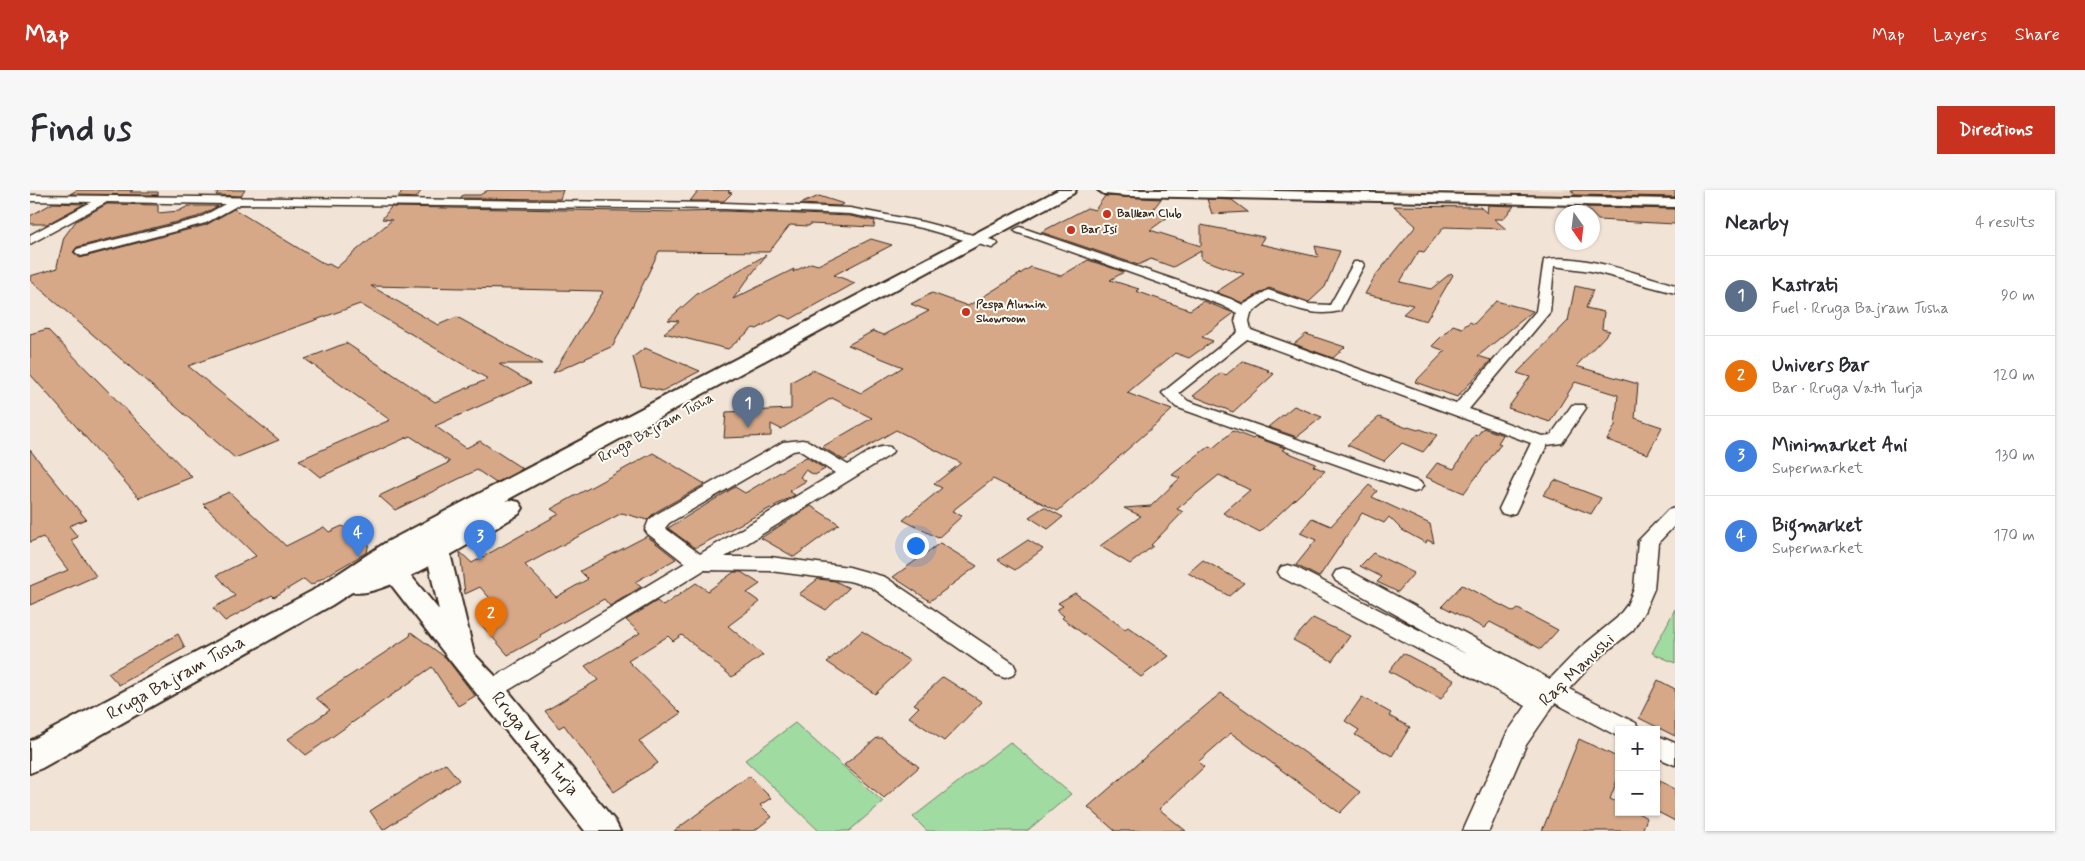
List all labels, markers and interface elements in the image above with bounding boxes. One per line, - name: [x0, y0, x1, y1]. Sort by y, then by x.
- text: Map: [25, 20, 69, 51]
- text: Map: [1872, 23, 1905, 47]
- text: Layers: [1933, 23, 1987, 47]
- text: Share: [2015, 23, 2060, 47]
- button: Directions: [1937, 106, 2055, 154]
- text: Find us: [30, 107, 132, 153]
- north arrow: [1555, 205, 1600, 250]
- place label: Ballkan Club: [1117, 206, 1182, 222]
- marker: Ballkan Club: [1101, 208, 1113, 220]
- text: Nearby: [1725, 209, 1789, 237]
- text: 4 results: [1975, 212, 2035, 233]
- place label: Bar Isi: [1081, 222, 1117, 238]
- marker: Bar Isi: [1065, 224, 1077, 236]
- text: Kastrati: [1772, 273, 1838, 298]
- text: 1: [1737, 285, 1745, 306]
- text: 90 m: [2001, 285, 2035, 306]
- place label: Pespa Alumin Showroom: [976, 297, 1047, 327]
- text: Fuel · Rruga Bajram Tusha: [1772, 298, 1949, 319]
- marker: Pespa Alumin Showroom: [960, 306, 972, 318]
- text: Univers Bar: [1772, 353, 1869, 378]
- text: 2: [1737, 365, 1745, 386]
- text: 120 m: [1993, 365, 2035, 386]
- text: Bar · Rruga Vath Turja: [1772, 378, 1923, 399]
- pin: 1: [732, 387, 764, 428]
- street label: Rruga Bajram Tusha: [595, 388, 718, 469]
- text: Minimarket Ani: [1772, 433, 1907, 458]
- text: 3: [1737, 445, 1745, 466]
- text: 130 m: [1994, 445, 2035, 466]
- text: Supermarket: [1772, 458, 1863, 479]
- text: Bigmarket: [1772, 513, 1863, 538]
- pin: 4: [342, 516, 374, 557]
- pin: 3: [464, 520, 496, 561]
- text: 4: [1736, 525, 1746, 546]
- text: 170 m: [1993, 525, 2035, 546]
- your location: [903, 533, 929, 559]
- text: Supermarket: [1772, 538, 1863, 559]
- pin: 2: [475, 597, 507, 638]
- street label: Raq Manushi: [1534, 628, 1620, 712]
- street label: Rruga Bajram Tusha: [102, 630, 250, 727]
- street label: Rruga Vath Turja: [485, 687, 585, 802]
- map controls: [1615, 726, 1660, 816]
- button: +: [1615, 726, 1660, 771]
- button: −: [1615, 771, 1660, 816]

